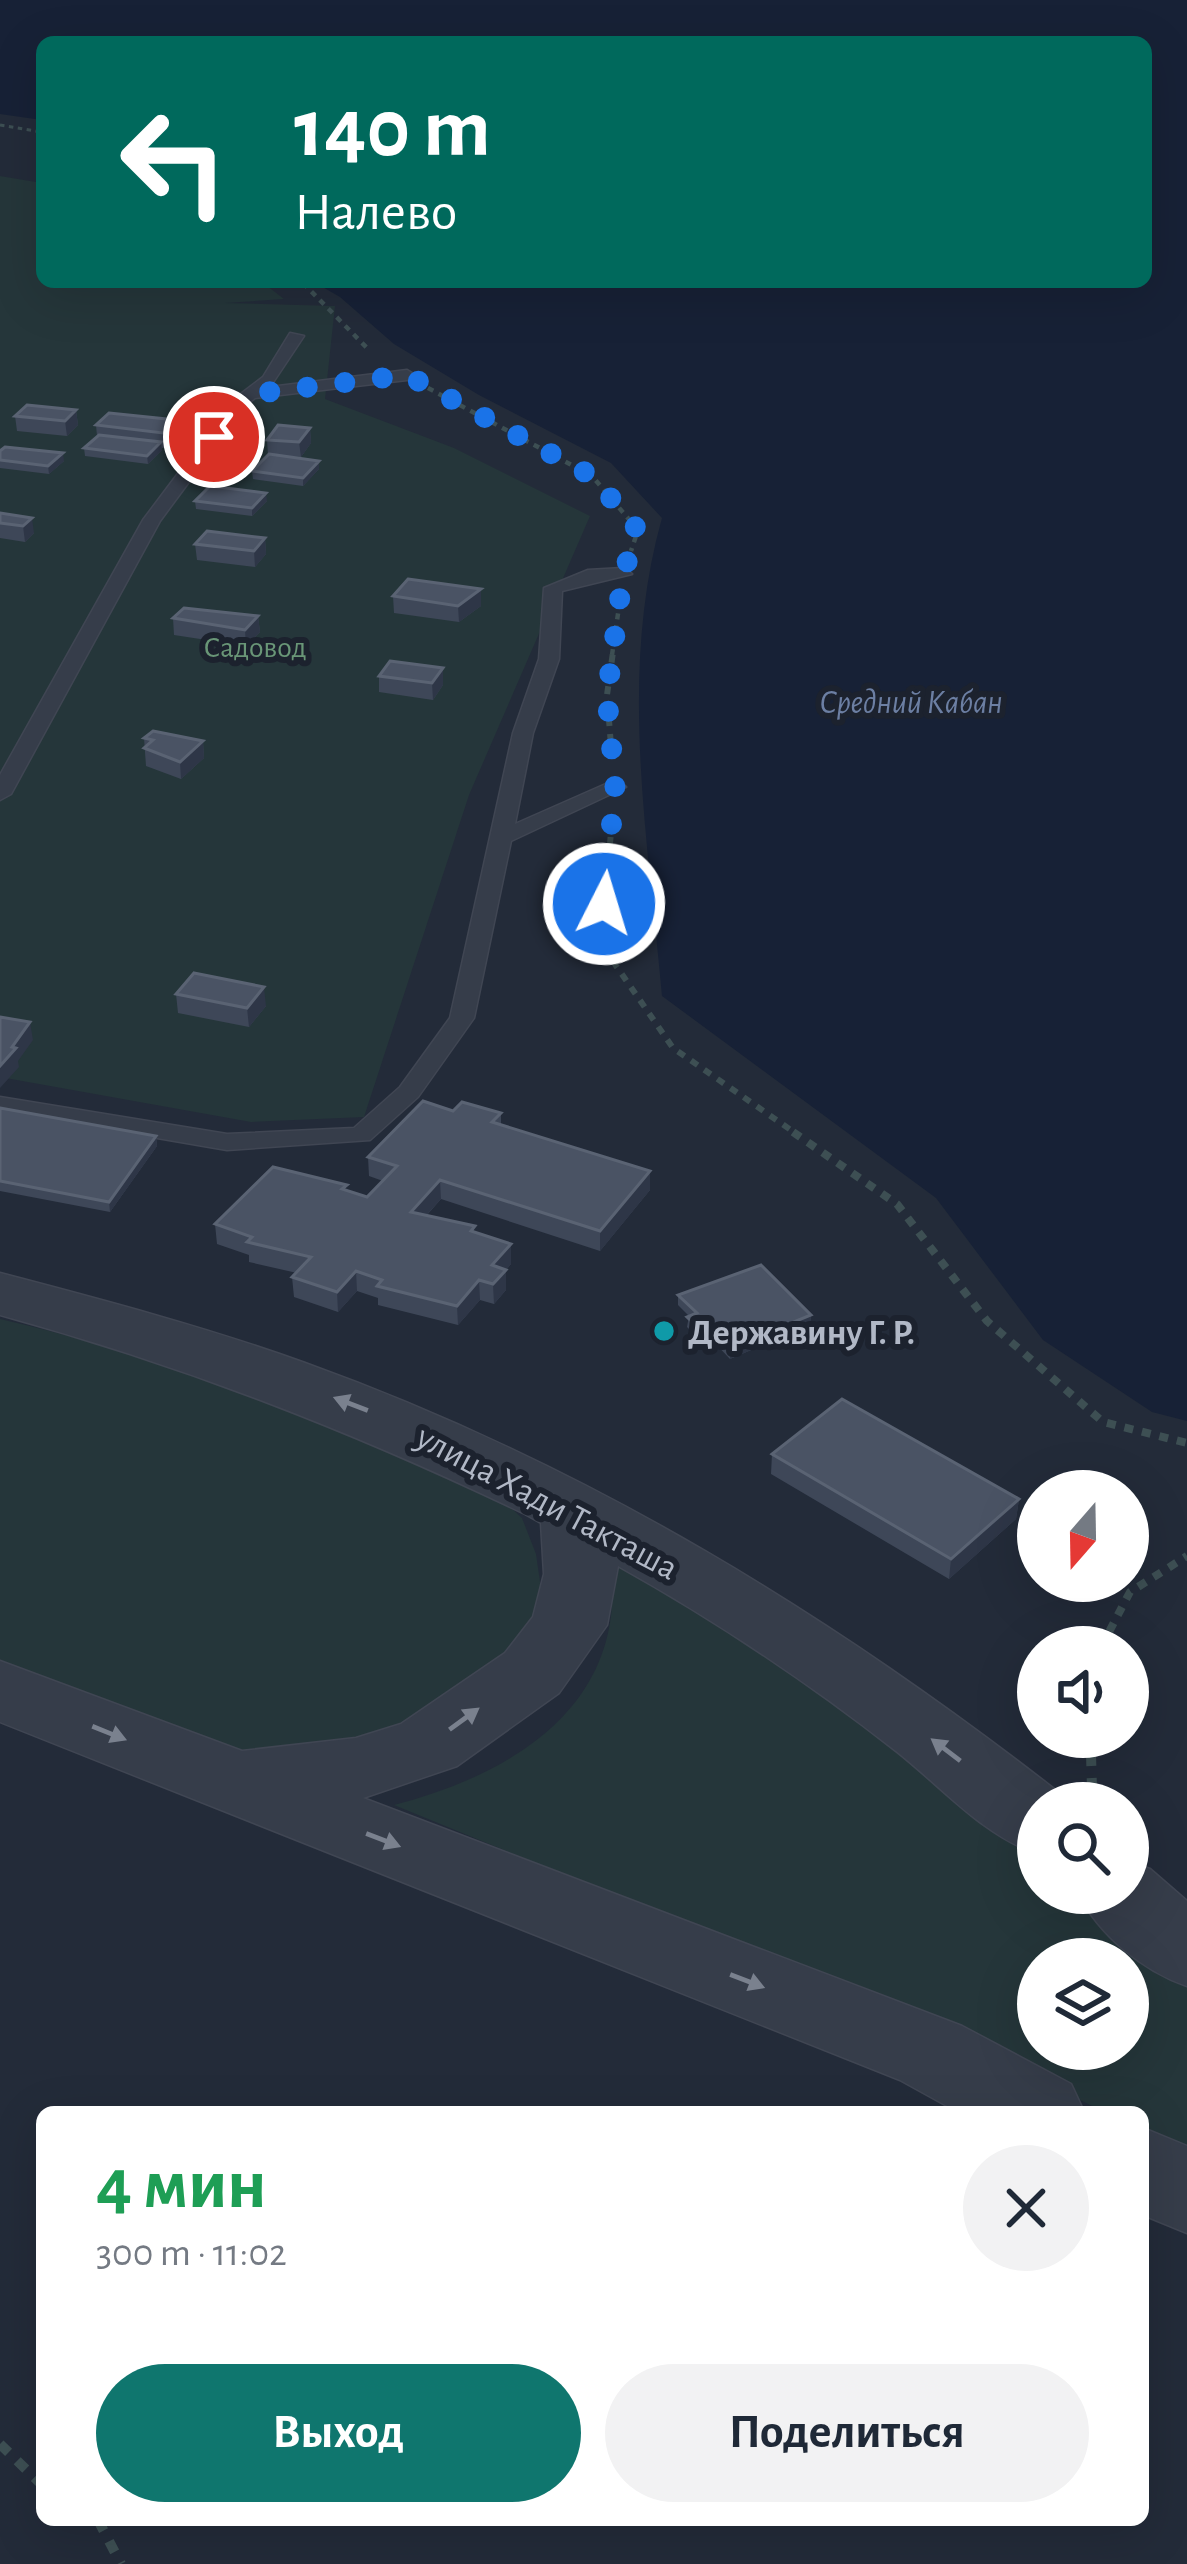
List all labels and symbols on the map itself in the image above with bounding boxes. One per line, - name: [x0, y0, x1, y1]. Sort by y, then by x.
- pin: [163, 386, 265, 488]
- park label: Садовод: [203, 633, 307, 663]
- water label: Средний Кабан: [819, 687, 1003, 720]
- position arrow: [541, 841, 667, 967]
- place label: Державину Г. Р.: [688, 1315, 915, 1351]
- marker: Державину Г. Р.: [651, 1318, 677, 1344]
- one-way arrow: [332, 1394, 368, 1413]
- street label: улица Хади Такташа: [410, 1418, 684, 1587]
- north arrow: [1017, 1470, 1149, 1602]
- one-way arrow: [448, 1708, 480, 1731]
- one-way arrow: [91, 1724, 127, 1743]
- one-way arrow: [930, 1738, 962, 1762]
- one-way arrow: [365, 1832, 401, 1851]
- one-way arrow: [729, 1973, 765, 1992]

